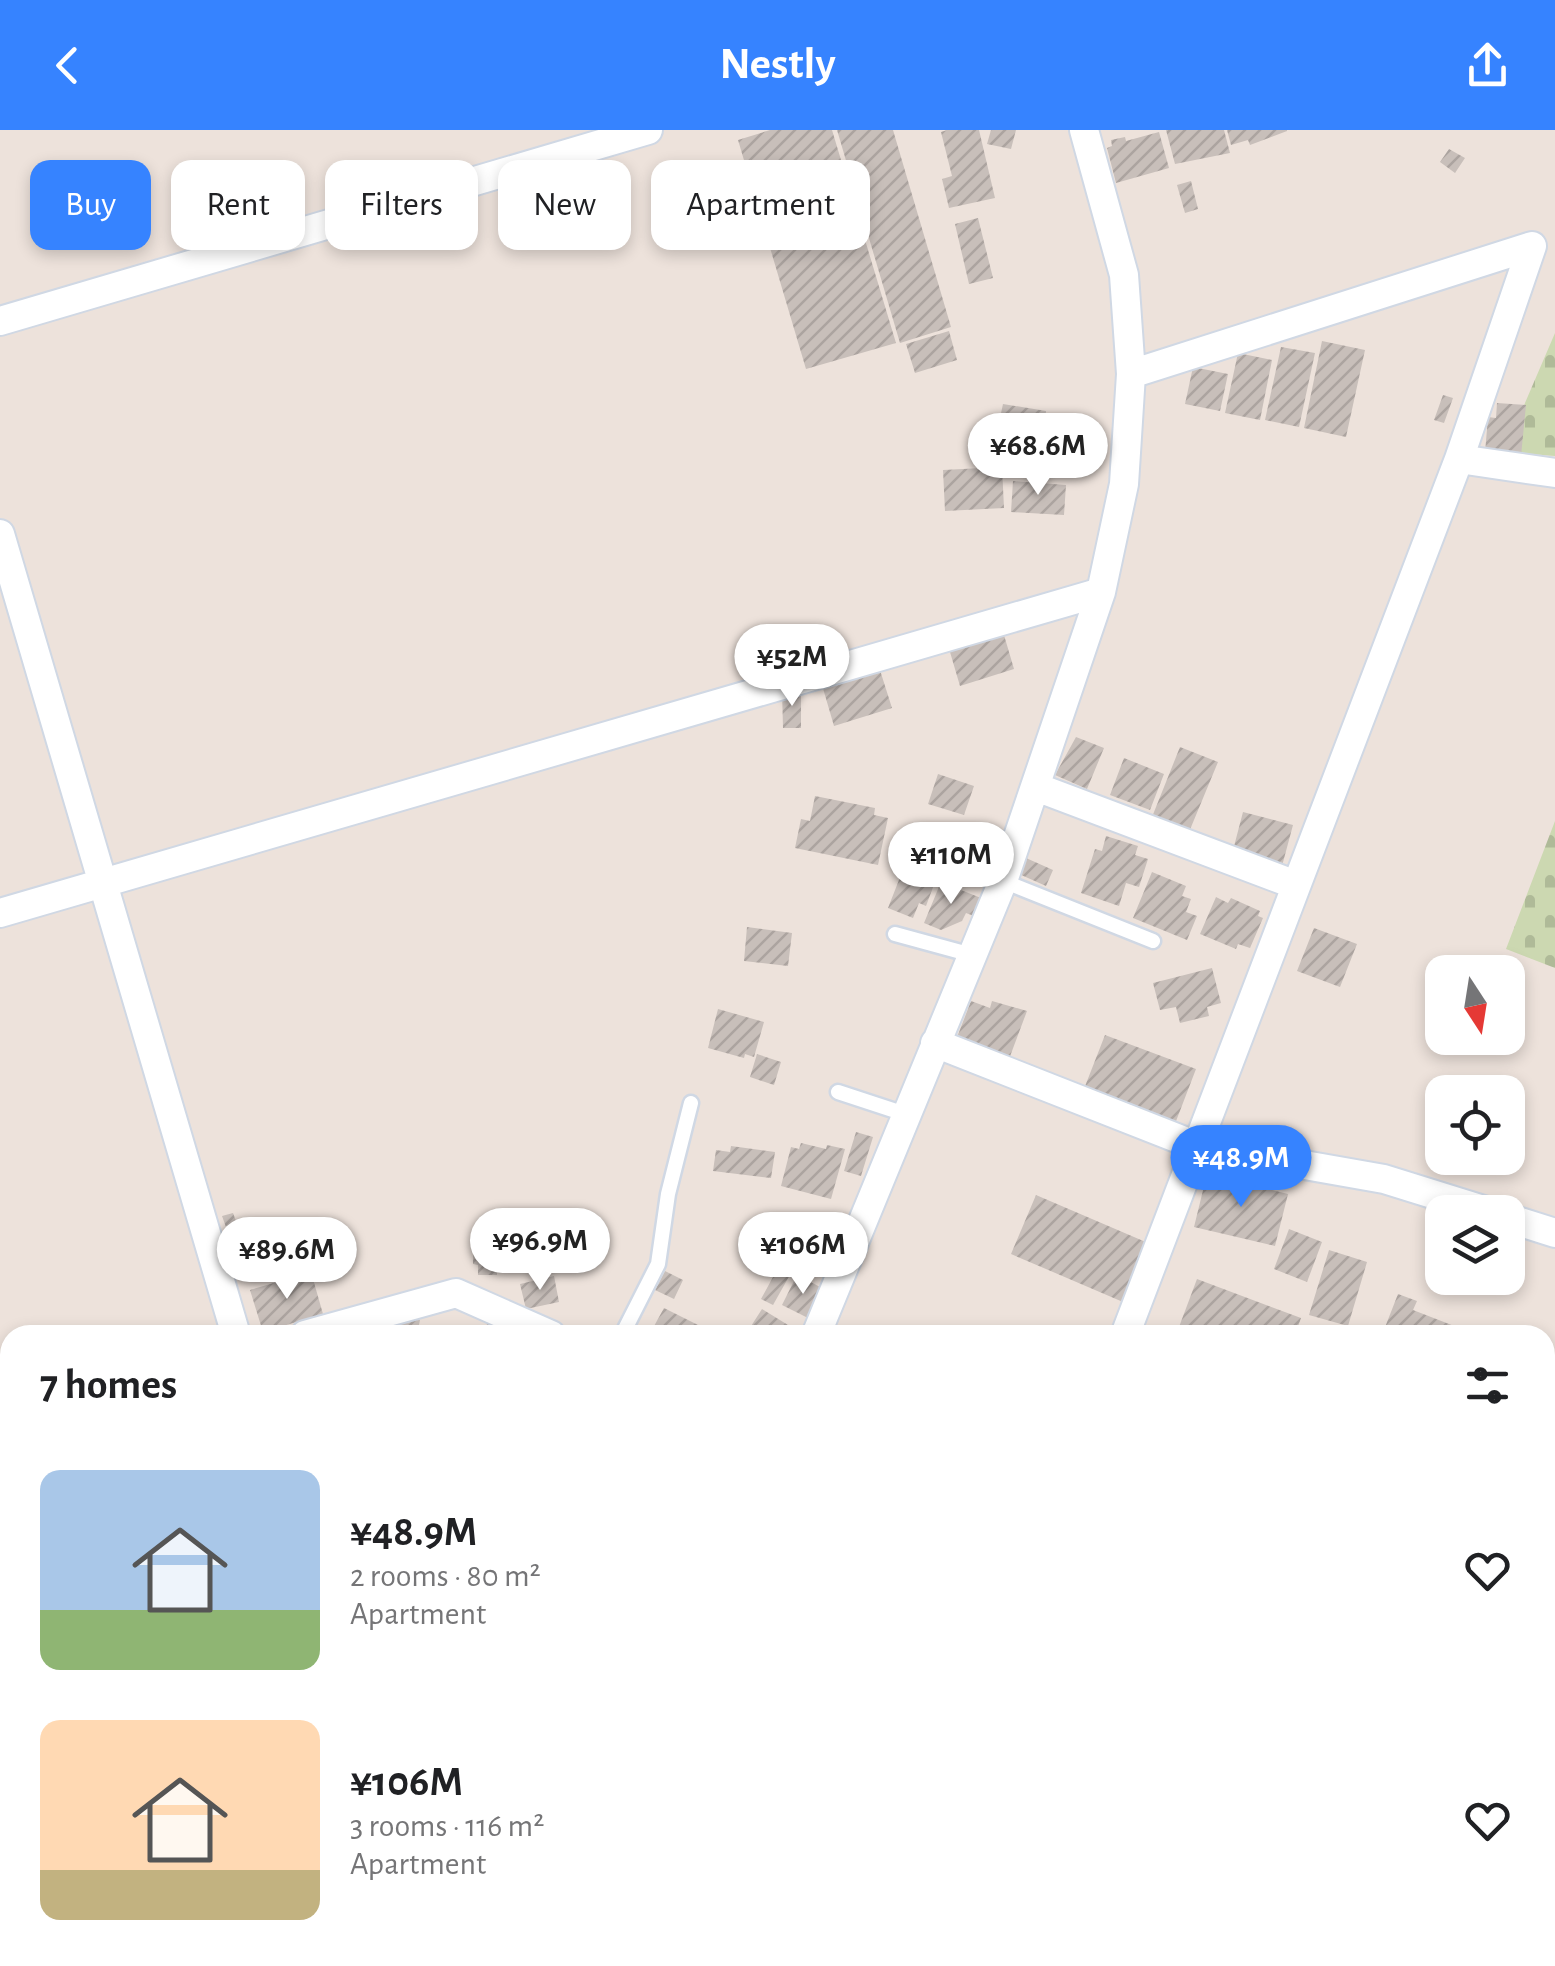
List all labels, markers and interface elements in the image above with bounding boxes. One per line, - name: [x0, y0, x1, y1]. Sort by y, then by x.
- icon: back: [40, 38, 95, 93]
- icon: share: [1460, 38, 1515, 93]
- text: Nestly: [719, 42, 836, 87]
- chip: Buy: [30, 160, 151, 250]
- chip: Rent: [171, 160, 305, 250]
- chip: Filters: [325, 160, 478, 250]
- chip: New: [498, 160, 631, 250]
- chip: Apartment: [651, 160, 870, 250]
- pin: ¥68.6M: [957, 413, 1119, 498]
- text: ¥68.6M: [990, 429, 1086, 461]
- pin: ¥52M: [733, 624, 851, 709]
- text: ¥52M: [756, 640, 828, 672]
- pin: ¥110M: [881, 822, 1021, 907]
- text: ¥110M: [910, 838, 992, 870]
- north arrow: [1425, 955, 1525, 1055]
- map controls: [1425, 955, 1525, 1295]
- button: locate: [1425, 1075, 1525, 1175]
- pin: ¥48.9M: [1160, 1125, 1322, 1210]
- text: ¥48.9M: [1193, 1141, 1290, 1173]
- button: layers: [1425, 1195, 1525, 1295]
- pin: ¥96.9M: [459, 1208, 621, 1293]
- pin: ¥106M: [733, 1212, 873, 1297]
- pin: ¥89.6M: [206, 1217, 368, 1302]
- text: ¥96.9M: [492, 1224, 588, 1256]
- text: ¥106M: [760, 1228, 846, 1260]
- text: ¥89.6M: [239, 1233, 335, 1265]
- icon: filters: [1460, 1358, 1515, 1413]
- text: 7 homes: [40, 1364, 177, 1406]
- icon: home: [120, 1510, 240, 1630]
- text: ¥48.9M: [350, 1511, 477, 1553]
- icon: heart: [1460, 1543, 1515, 1598]
- text: 2 rooms · 80 m²: [350, 1560, 541, 1592]
- text: Apartment: [350, 1598, 486, 1630]
- icon: home: [120, 1760, 240, 1880]
- text: ¥106M: [350, 1761, 463, 1803]
- icon: heart: [1460, 1793, 1515, 1848]
- text: 3 rooms · 116 m²: [350, 1810, 544, 1842]
- text: Apartment: [350, 1848, 486, 1880]

